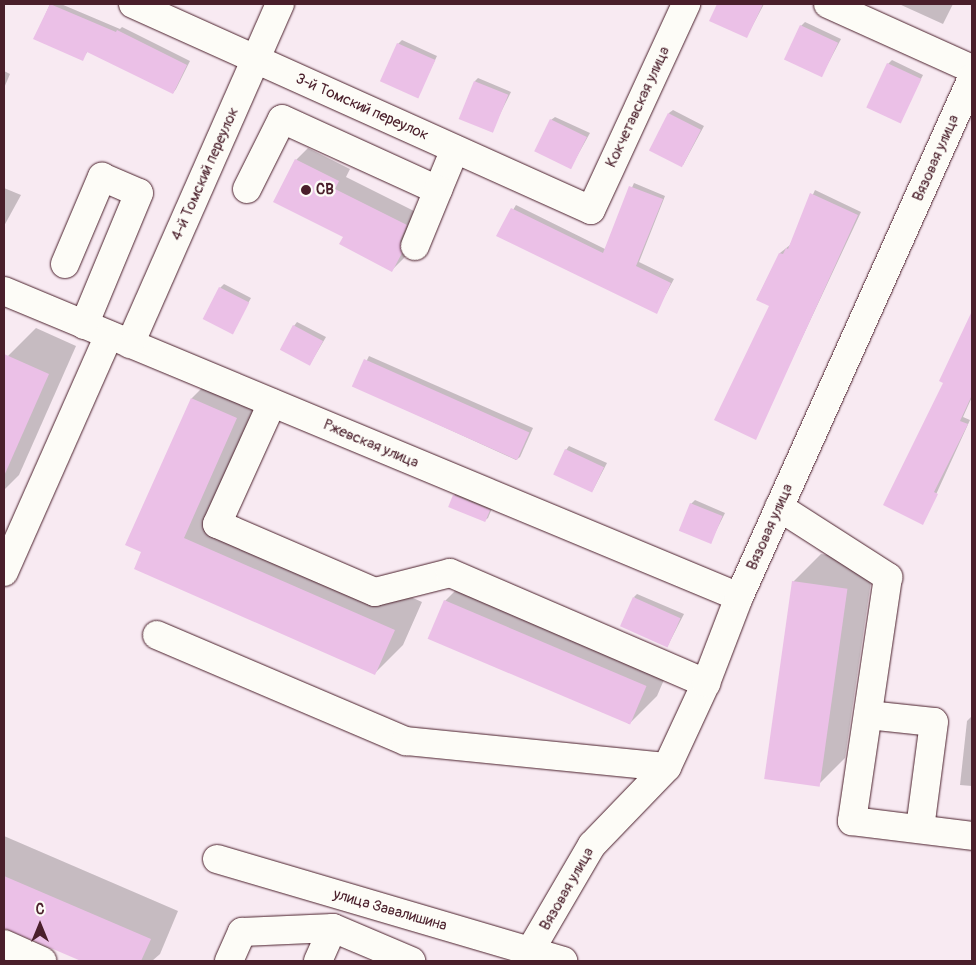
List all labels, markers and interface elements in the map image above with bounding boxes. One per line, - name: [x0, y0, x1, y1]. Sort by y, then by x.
- street label: Кокчетавская улица: [602, 44, 674, 170]
- street label: 3-й Томский переулок: [293, 70, 431, 144]
- street label: 4-й Томский переулок: [168, 105, 242, 243]
- street label: Вязовая улица: [909, 112, 963, 204]
- place label: СВ: [316, 181, 334, 199]
- marker: СВ: [300, 184, 312, 196]
- street label: Ржевская улица: [321, 416, 421, 472]
- street label: Вязовая улица: [743, 481, 797, 573]
- street label: Вязовая улица: [536, 844, 598, 934]
- street label: улица Завалишина: [331, 885, 449, 935]
- north arrow: [15, 900, 65, 950]
- text: С: [36, 901, 44, 918]

